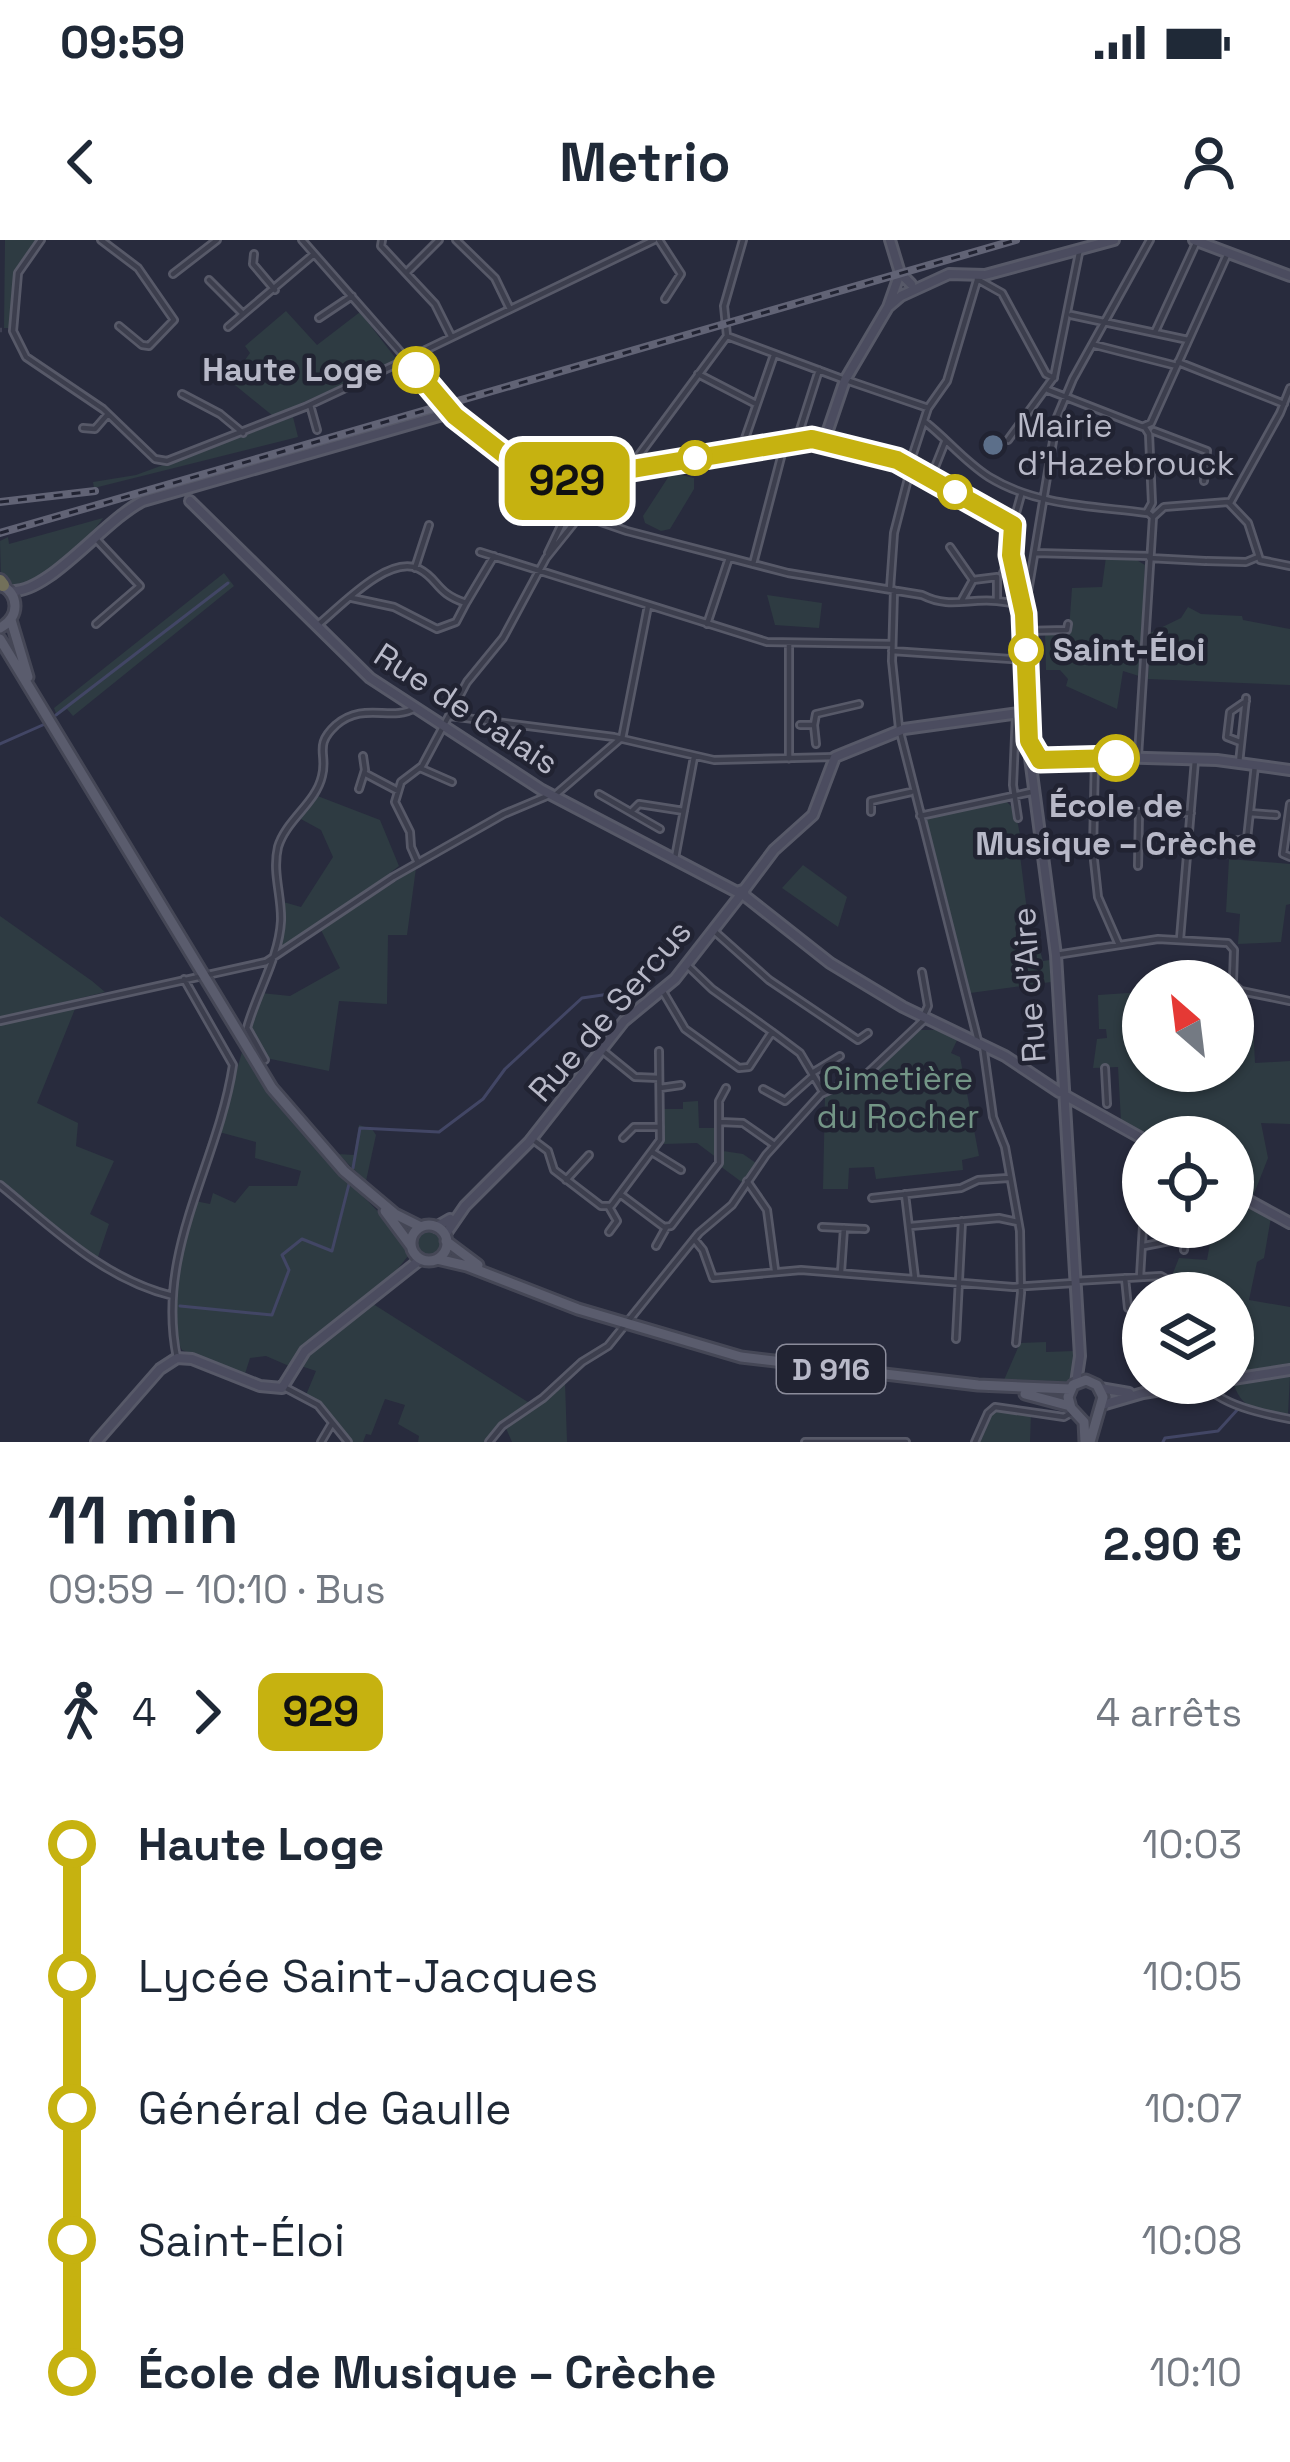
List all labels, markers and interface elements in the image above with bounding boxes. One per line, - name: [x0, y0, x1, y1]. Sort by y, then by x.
- text: 09:59: [60, 14, 185, 71]
- text: Metrio: [559, 128, 731, 197]
- icon: back: [48, 129, 114, 195]
- icon: person: [1176, 129, 1242, 195]
- marker: Haute Loge: [394, 348, 438, 392]
- place label: Haute Loge: [202, 349, 383, 391]
- place label: Mairie d'Hazebrouck: [1017, 405, 1235, 485]
- marker: Mairie d'Hazebrouck: [980, 432, 1006, 458]
- line badge: 929: [498, 442, 636, 520]
- unlabelled marker: [679, 442, 711, 474]
- text: 929: [529, 454, 605, 507]
- unlabelled marker: [939, 476, 971, 508]
- place label: Saint-Éloi: [1053, 629, 1205, 671]
- street label: Rue de Calais: [366, 634, 566, 784]
- marker: Saint-Éloi: [1010, 634, 1042, 666]
- marker: École de Musique – Crèche: [1094, 736, 1138, 780]
- place label: École de Musique – Crèche: [975, 785, 1257, 865]
- street label: Rue d'Aire: [1003, 906, 1055, 1064]
- street label: Rue de Sercus: [520, 911, 700, 1111]
- north arrow: [1122, 960, 1254, 1092]
- map controls: [1122, 960, 1254, 1404]
- park label: Cimetière du Rocher: [816, 1058, 980, 1138]
- button: locate: [1122, 1116, 1254, 1248]
- button: layers: [1122, 1272, 1254, 1404]
- road number: D 916: [777, 1345, 885, 1393]
- text: 11 min: [48, 1478, 239, 1562]
- text: 2.90 €: [1103, 1516, 1242, 1573]
- text: 09:59 – 10:10 · Bus: [48, 1565, 385, 1614]
- icon: walk: [48, 1679, 114, 1745]
- icon: forward: [174, 1679, 240, 1745]
- text: 929: [282, 1685, 359, 1738]
- text: 4: [132, 1688, 156, 1737]
- text: 4 arrêts: [1096, 1688, 1242, 1737]
- text: Haute Loge: [138, 1816, 384, 1873]
- text: 10:03: [1142, 1820, 1242, 1869]
- text: Lycée Saint-Jacques: [138, 1948, 598, 2005]
- text: 10:05: [1142, 1952, 1242, 2001]
- text: Général de Gaulle: [138, 2080, 512, 2137]
- text: 10:07: [1145, 2084, 1242, 2133]
- text: Saint-Éloi: [138, 2212, 345, 2269]
- text: 10:08: [1142, 2216, 1242, 2265]
- text: École de Musique – Crèche: [138, 2344, 716, 2401]
- text: 10:10: [1150, 2348, 1242, 2397]

